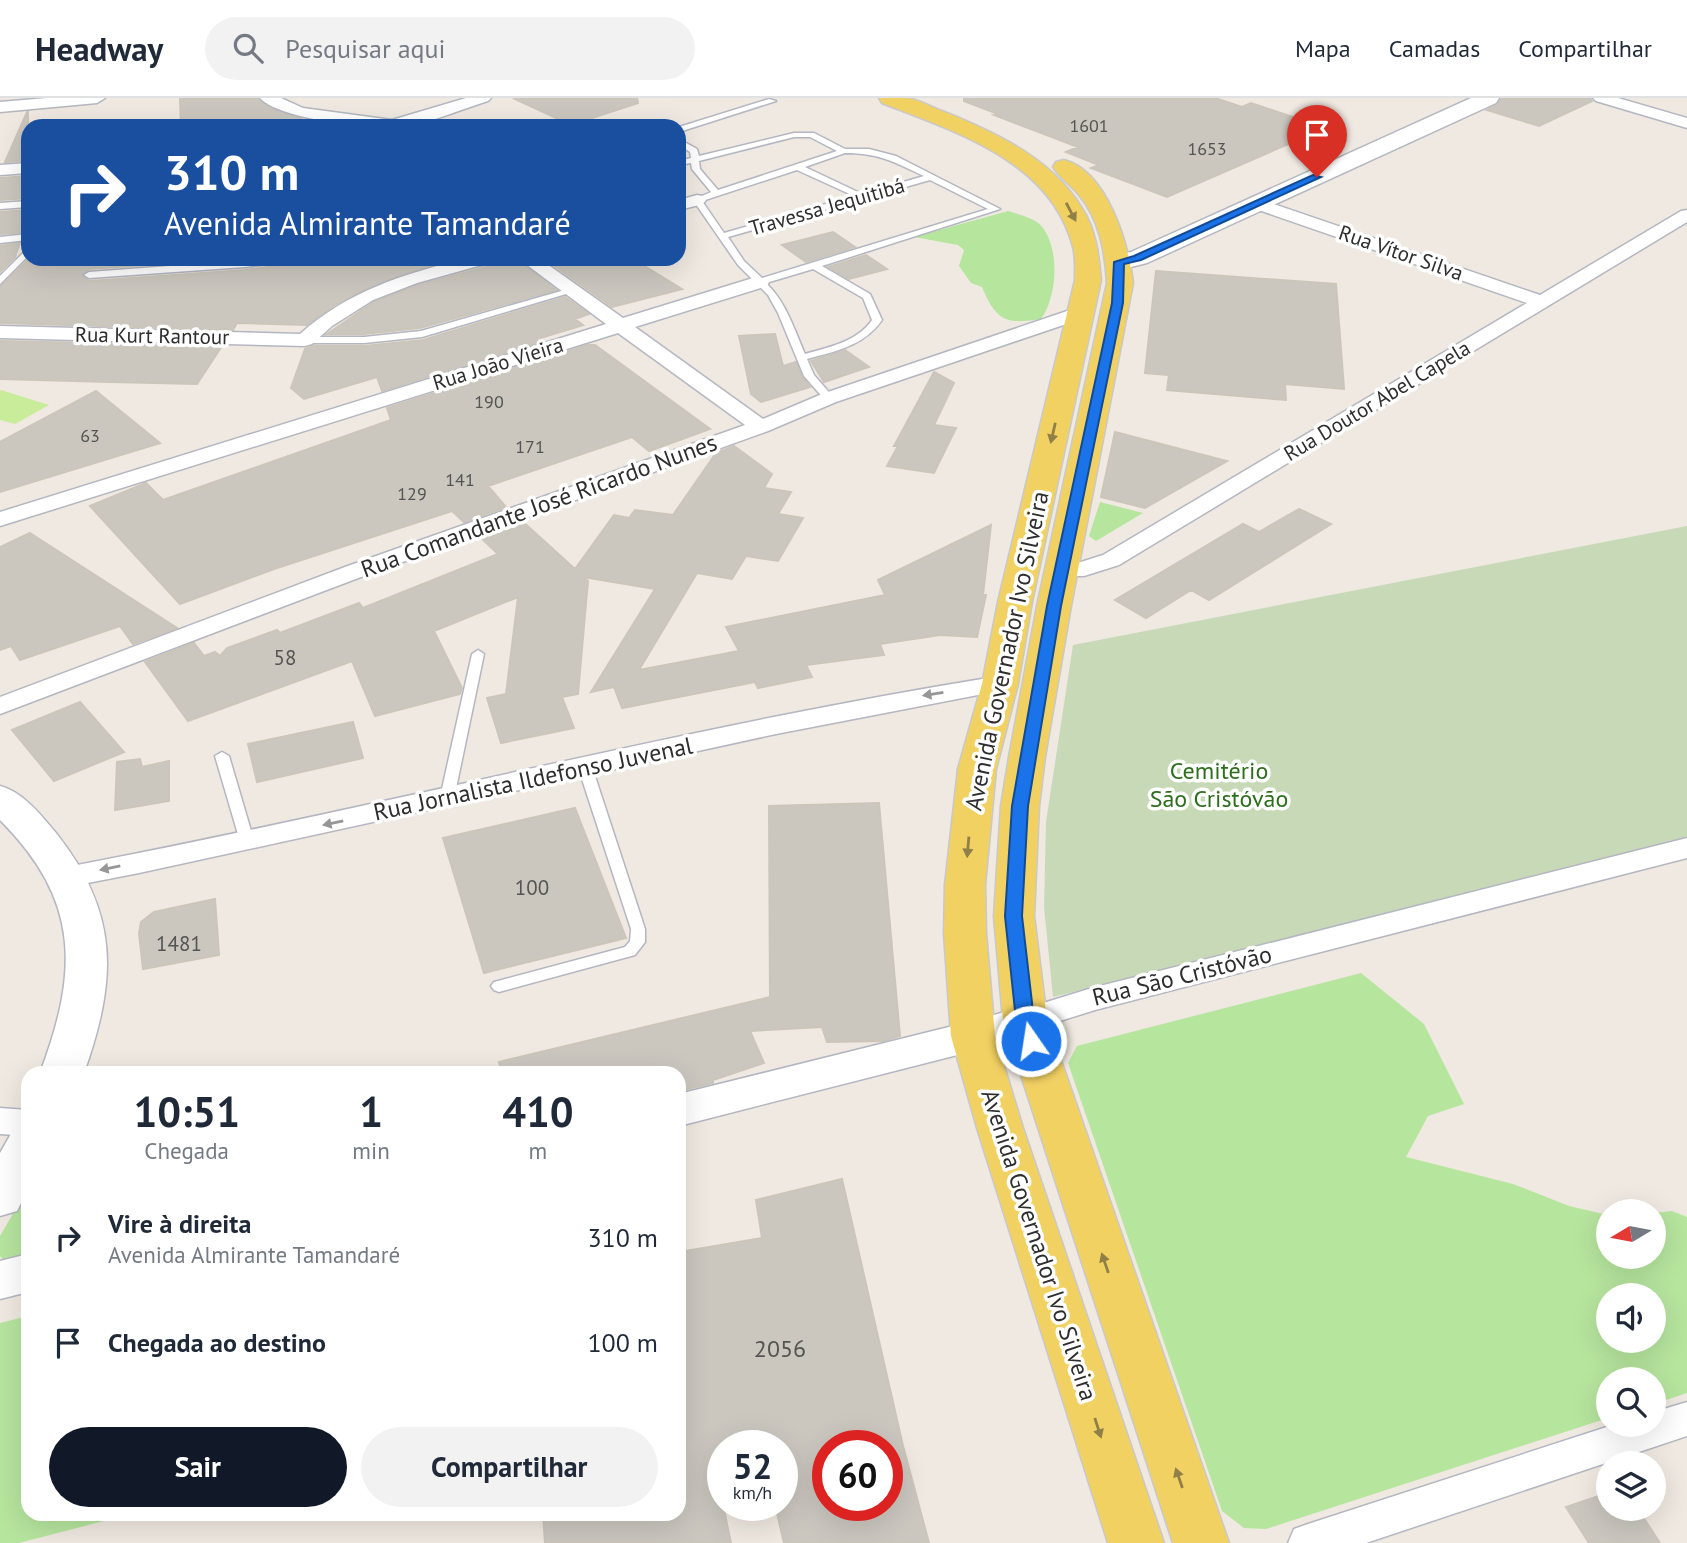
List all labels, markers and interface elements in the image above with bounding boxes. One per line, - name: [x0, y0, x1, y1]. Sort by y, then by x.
- search box: [205, 17, 695, 80]
- text: Headway: [35, 27, 163, 70]
- icon: search: [229, 29, 267, 67]
- text: Pesquisar aqui: [285, 32, 446, 65]
- text: Mapa: [1295, 33, 1351, 64]
- text: Camadas: [1389, 33, 1480, 64]
- text: Compartilhar: [1518, 33, 1652, 64]
- pin: [1287, 105, 1347, 177]
- house number: 1601: [1069, 114, 1109, 137]
- icon: arrive: [1298, 116, 1336, 154]
- house number: 1653: [1187, 137, 1227, 160]
- text: 310 m: [164, 140, 299, 204]
- icon: right: [49, 147, 140, 238]
- street label: Travessa Jequitibá: [746, 171, 908, 242]
- text: Avenida Almirante Tamandaré: [164, 202, 571, 244]
- one-way arrow: [1066, 202, 1077, 222]
- street label: Rua Vítor Silva: [1335, 219, 1467, 286]
- street label: Rua Kurt Rantour: [75, 321, 229, 350]
- street label: Rua João Vieira: [429, 331, 566, 396]
- street label: Rua Doutor Abel Capela: [1279, 334, 1475, 467]
- house number: 190: [474, 390, 504, 413]
- one-way arrow: [1048, 422, 1059, 444]
- house number: 63: [80, 424, 100, 447]
- street label: Rua Comandante José Ricardo Nunes: [356, 427, 721, 585]
- house number: 171: [515, 435, 545, 458]
- house number: 141: [445, 468, 475, 491]
- house number: 129: [397, 482, 427, 505]
- street label: Avenida Governador Ivo Silveira: [958, 488, 1056, 813]
- house number: 58: [274, 644, 296, 671]
- one-way arrow: [922, 689, 944, 700]
- street label: Rua Jornalista Ildefonso Juvenal: [370, 729, 695, 828]
- park label: Cemitério São Cristóvão: [1150, 755, 1288, 814]
- one-way arrow: [322, 817, 344, 828]
- one-way arrow: [962, 836, 973, 858]
- one-way arrow: [99, 863, 121, 874]
- house number: 100: [515, 874, 549, 901]
- house number: 1481: [156, 930, 202, 957]
- street label: Rua São Cristóvão: [1089, 938, 1275, 1013]
- position arrow: [994, 1004, 1068, 1078]
- text: 10:51: [133, 1084, 240, 1139]
- text: 1: [359, 1084, 383, 1139]
- text: 410: [502, 1084, 574, 1139]
- street label: Avenida Governador Ivo Silveira: [974, 1085, 1105, 1404]
- text: Chegada: [144, 1136, 229, 1165]
- text: min: [352, 1136, 390, 1165]
- text: m: [529, 1136, 547, 1165]
- north arrow: [1596, 1199, 1666, 1269]
- map controls: [1596, 1199, 1666, 1521]
- text: Vire à direita: [108, 1207, 251, 1240]
- icon: right: [49, 1219, 87, 1257]
- text: 310 m: [587, 1221, 658, 1254]
- text: Avenida Almirante Tamandaré: [108, 1240, 400, 1269]
- one-way arrow: [1100, 1252, 1110, 1273]
- button: sound: [1596, 1283, 1666, 1353]
- icon: arrive: [49, 1324, 87, 1362]
- text: Chegada ao destino: [108, 1326, 326, 1359]
- text: 100 m: [587, 1326, 658, 1359]
- house number: 2056: [754, 1333, 806, 1364]
- button: search: [1596, 1367, 1666, 1437]
- one-way arrow: [1093, 1417, 1104, 1438]
- button: Sair: [49, 1427, 347, 1507]
- button: Compartilhar: [361, 1427, 658, 1507]
- speed limit sign: 60: [812, 1430, 903, 1521]
- text: 52: [733, 1443, 772, 1489]
- button: layers: [1596, 1451, 1666, 1521]
- one-way arrow: [1173, 1468, 1184, 1489]
- text: km/h: [733, 1481, 772, 1504]

